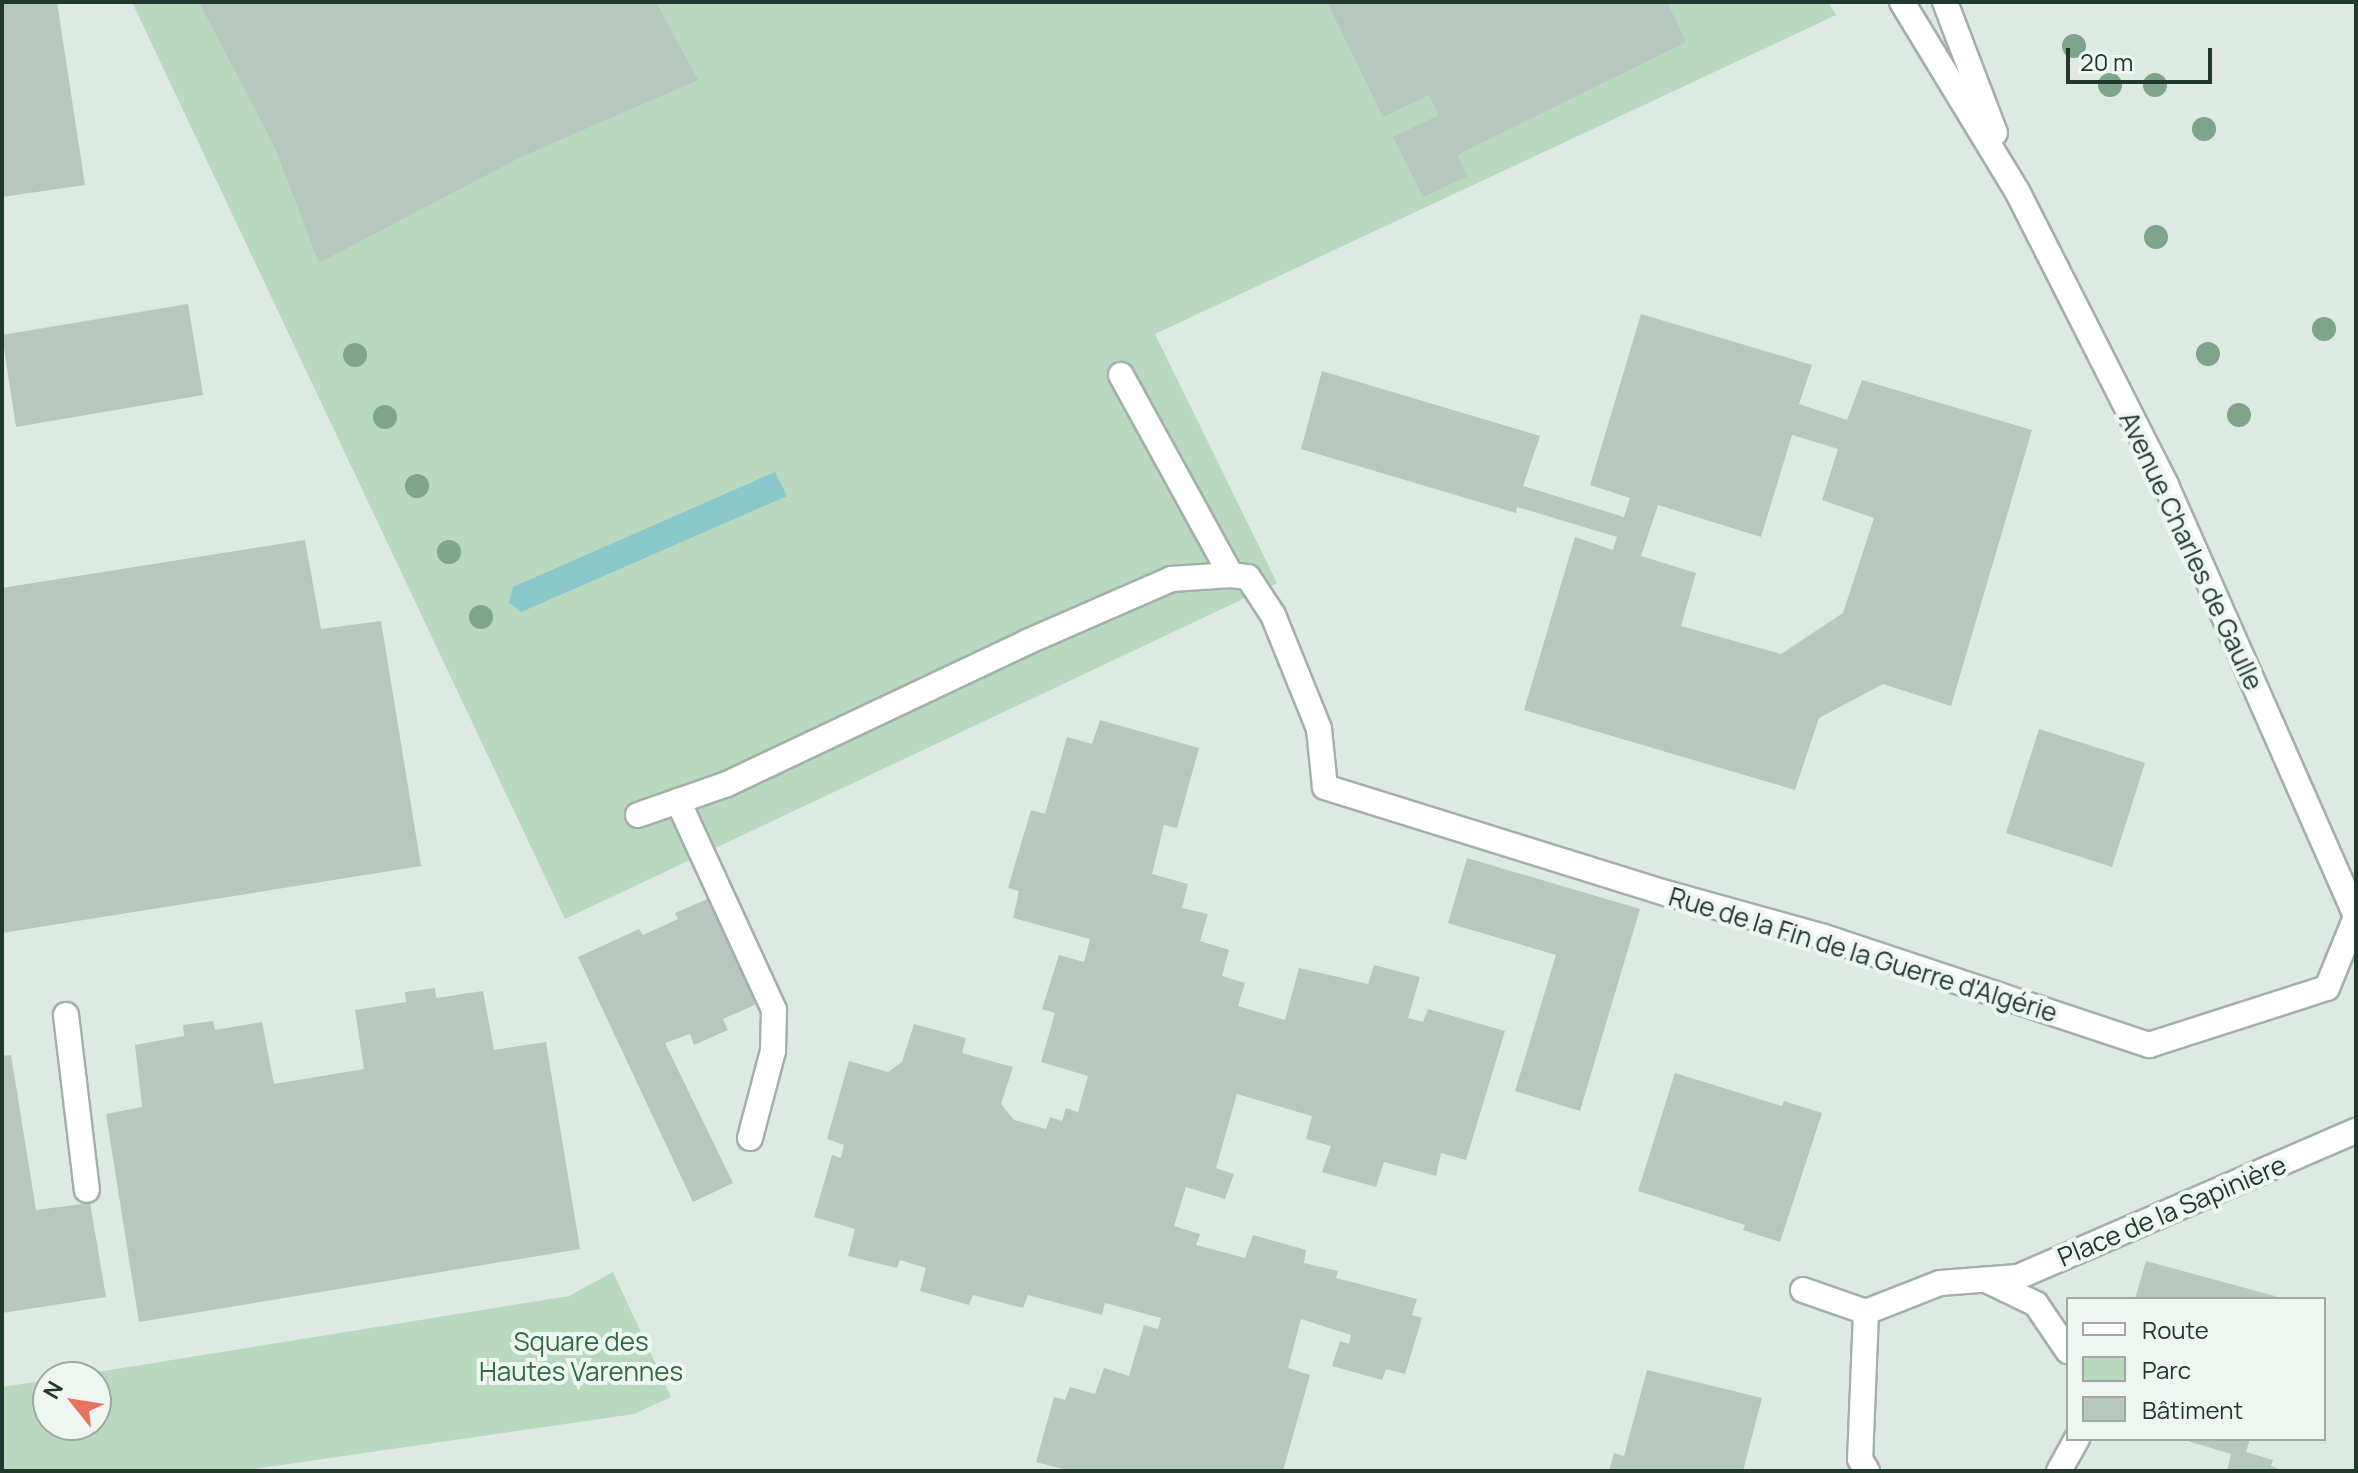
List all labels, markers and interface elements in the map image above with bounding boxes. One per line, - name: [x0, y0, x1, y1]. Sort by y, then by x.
- scale bar: [2070, 32, 2216, 82]
- text: 20 m: [2080, 45, 2133, 78]
- street label: Avenue Charles de Gaulle: [2113, 407, 2269, 695]
- street label: Rue de la Fin de la Guerre d'Algérie: [1665, 881, 2061, 1029]
- street label: Place de la Sapinière: [2053, 1149, 2291, 1273]
- legend: [2066, 1297, 2326, 1441]
- text: Route: [2142, 1313, 2209, 1346]
- park label: Square des Hautes Varennes: [479, 1326, 683, 1388]
- text: Parc: [2142, 1353, 2191, 1386]
- north arrow: [32, 1361, 112, 1441]
- text: N: [36, 1376, 70, 1404]
- text: Bâtiment: [2142, 1393, 2243, 1426]

